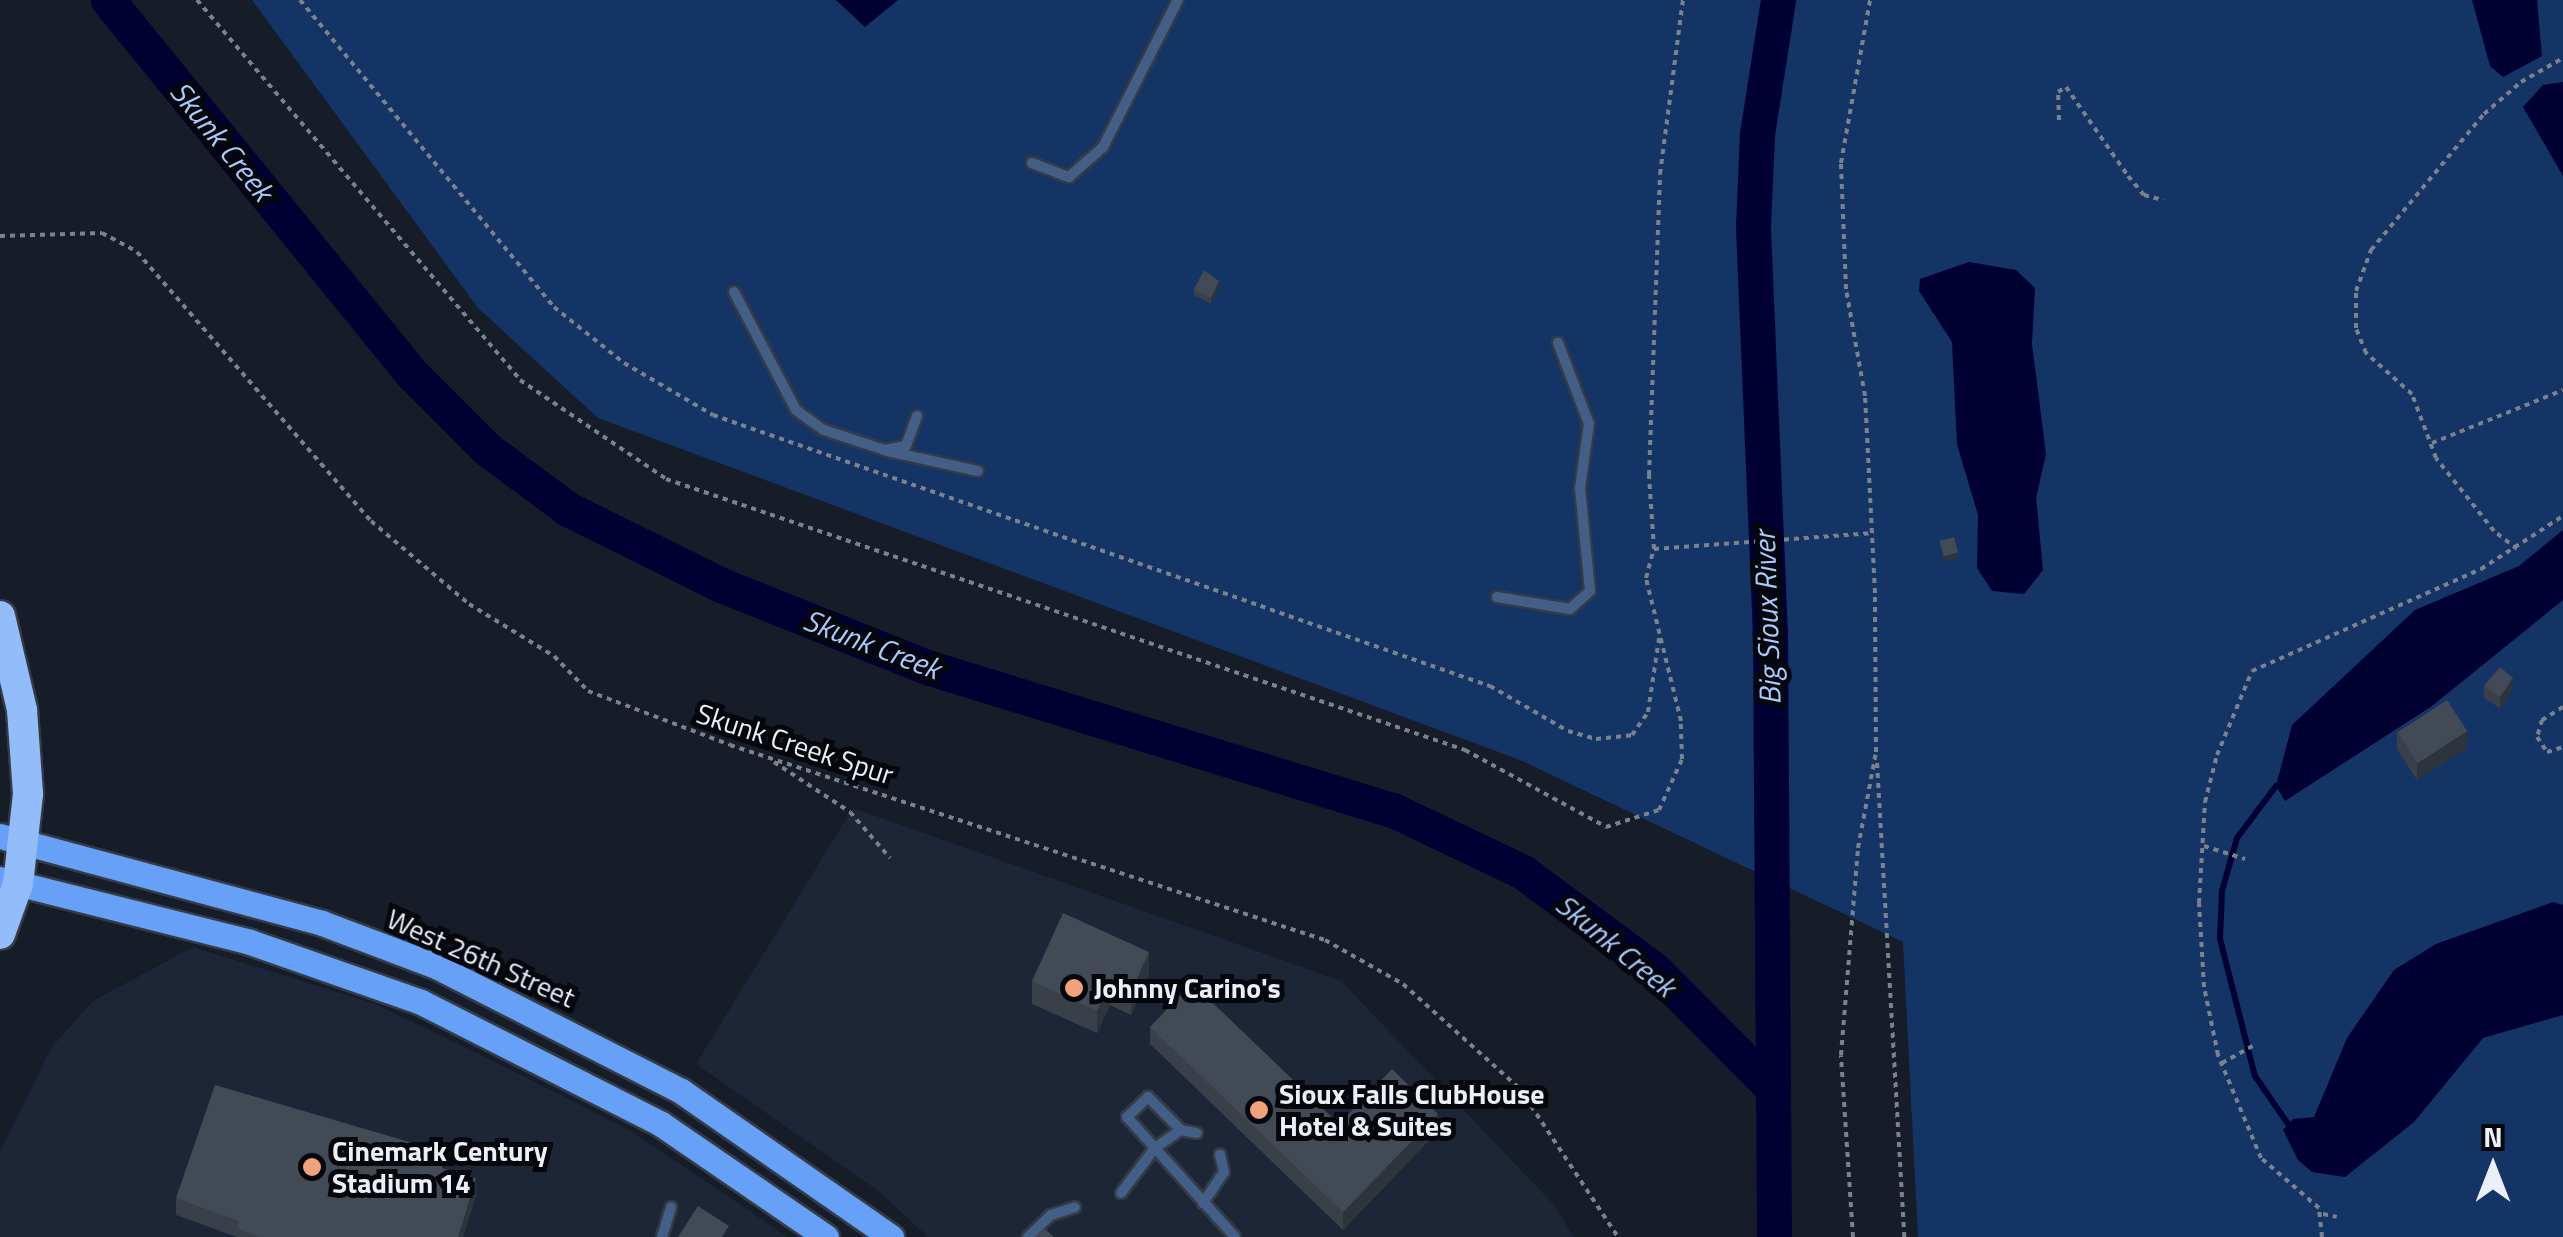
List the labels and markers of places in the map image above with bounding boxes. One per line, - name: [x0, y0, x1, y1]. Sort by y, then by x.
- place label: Johnny Carino's: [1094, 971, 1281, 1005]
- marker: Johnny Carino's: [1063, 977, 1085, 999]
- place label: Sioux Falls ClubHouse Hotel & Suites: [1279, 1077, 1544, 1143]
- marker: Sioux Falls ClubHouse Hotel & Suites: [1248, 1099, 1270, 1121]
- place label: Cinemark Century Stadium 14: [332, 1134, 548, 1200]
- marker: Cinemark Century Stadium 14: [301, 1156, 323, 1178]

